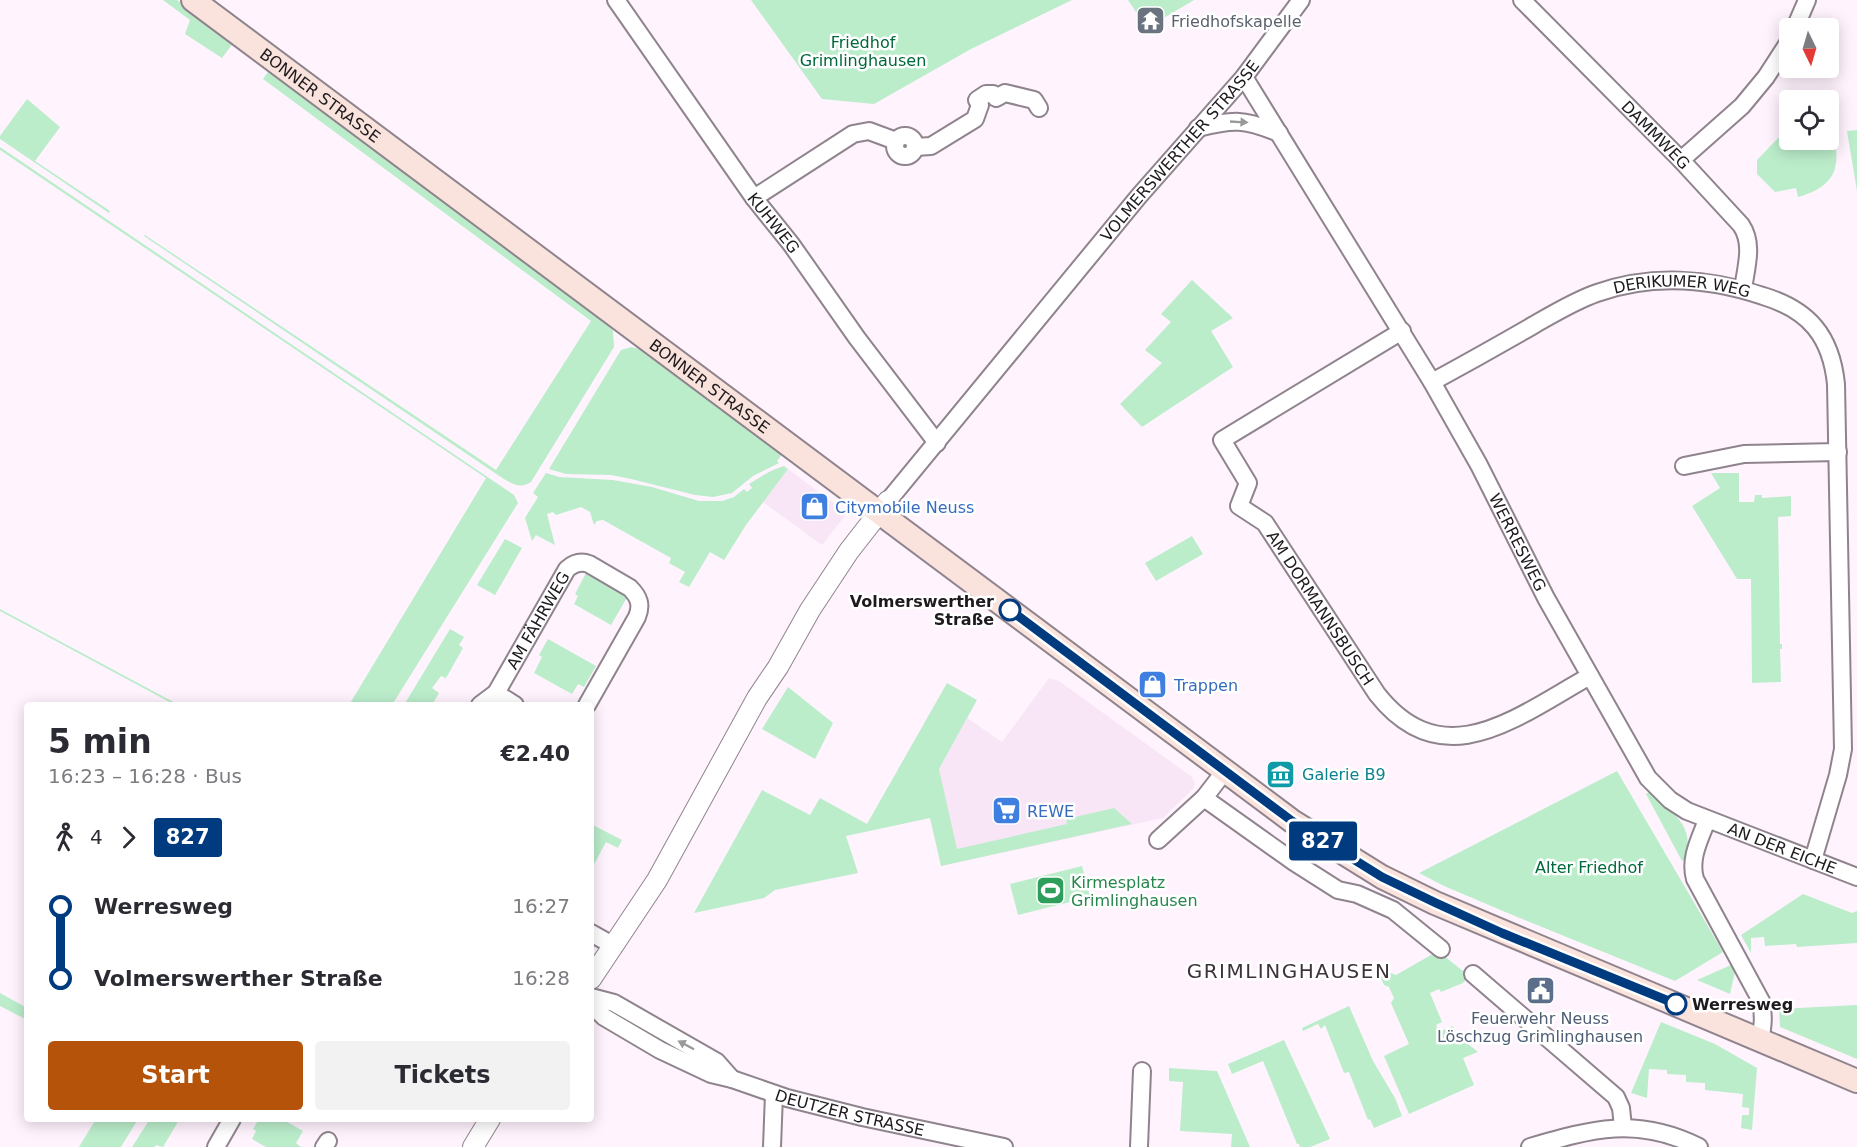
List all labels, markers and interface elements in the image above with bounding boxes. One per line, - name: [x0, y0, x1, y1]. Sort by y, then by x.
- temple icon: Friedhofskapelle: [1134, 5, 1166, 37]
- place label: Friedhofskapelle: [1171, 12, 1301, 31]
- north arrow: [1779, 18, 1839, 78]
- map controls: [1779, 18, 1839, 150]
- park label: Friedhof Grimlinghausen: [800, 33, 926, 70]
- street label: BONNER STRASSE: [256, 44, 384, 147]
- street label: VOLMERSWERTHER STRASSE: [1097, 56, 1263, 245]
- button: locate: [1779, 90, 1839, 150]
- street label: DAMMWEG: [1617, 97, 1694, 173]
- one-way arrow: [1229, 117, 1248, 126]
- street label: KUHWEG: [743, 189, 803, 257]
- street label: DERIKUMER WEG: [1611, 271, 1753, 302]
- street label: BONNER STRASSE: [646, 335, 773, 438]
- street label: WERRESWEG: [1485, 490, 1550, 594]
- shop icon: Citymobile Neuss: [798, 491, 830, 523]
- place label: Citymobile Neuss: [835, 498, 974, 517]
- street label: AM DORMANNSBUSCH: [1263, 527, 1378, 689]
- street label: AM FÄHRWEG: [503, 568, 574, 673]
- place label: Volmerswerther Straße: [850, 592, 994, 629]
- marker: Volmerswerther Straße: [999, 599, 1021, 621]
- shop icon: Trappen: [1137, 669, 1169, 701]
- place label: Trappen: [1173, 676, 1238, 695]
- text: 5 min: [48, 722, 152, 761]
- text: €2.40: [500, 741, 570, 766]
- museum icon: Galerie B9: [1265, 758, 1297, 790]
- text: 16:23 – 16:28 · Bus: [48, 764, 242, 788]
- place label: Galerie B9: [1302, 765, 1386, 784]
- supermarket icon: REWE: [990, 795, 1022, 827]
- place label: REWE: [1027, 802, 1074, 821]
- street label: AN DER EICHE: [1725, 819, 1839, 878]
- icon: walk: [48, 821, 81, 854]
- icon: forward: [112, 821, 145, 854]
- line badge: 827: [1288, 822, 1358, 860]
- text: 4: [90, 825, 103, 849]
- text: 827: [166, 825, 210, 849]
- text: 827: [1301, 829, 1345, 853]
- park label: Alter Friedhof: [1535, 858, 1643, 877]
- place label: Kirmesplatz Grimlinghausen: [1071, 873, 1198, 910]
- sports icon: Kirmesplatz Grimlinghausen: [1034, 875, 1066, 907]
- text: Werresweg: [94, 894, 233, 919]
- text: 16:27: [512, 894, 570, 918]
- district label: GRIMLINGHAUSEN: [1187, 959, 1391, 983]
- text: Volmerswerther Straße: [94, 966, 383, 991]
- text: 16:28: [512, 966, 570, 990]
- public building icon: Feuerwehr Neuss Löschzug Grimlinghausen: [1524, 974, 1556, 1006]
- marker: Werresweg: [1665, 993, 1687, 1015]
- place label: Werresweg: [1692, 995, 1793, 1014]
- place label: Feuerwehr Neuss Löschzug Grimlinghausen: [1437, 1009, 1643, 1046]
- one-way arrow: [677, 1040, 694, 1050]
- button: Start: [48, 1041, 303, 1110]
- button: Tickets: [315, 1041, 570, 1110]
- street label: DEUTZER STRASSE: [772, 1086, 926, 1140]

